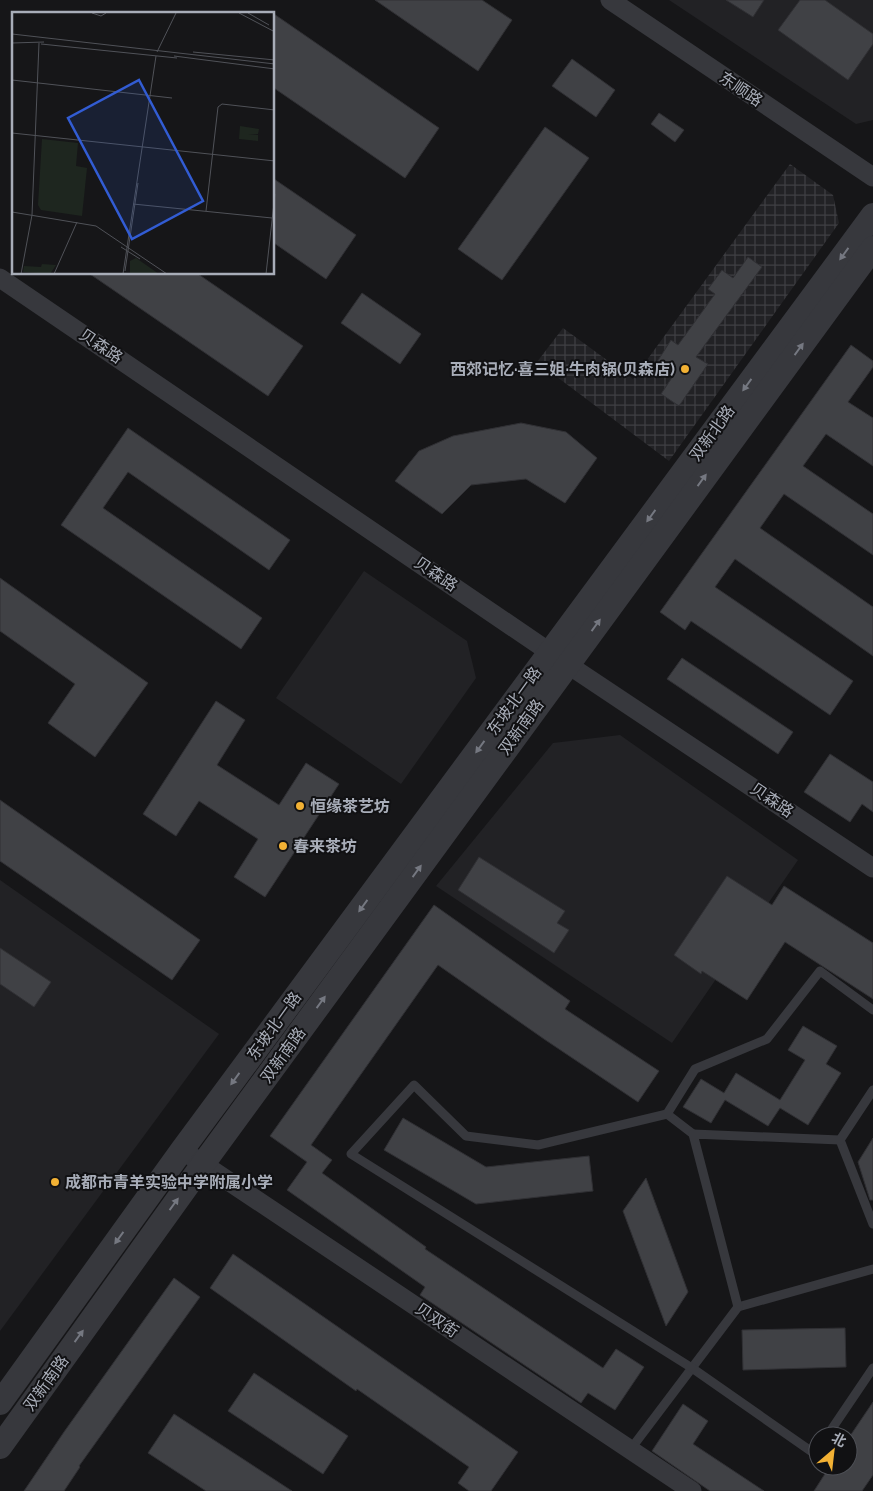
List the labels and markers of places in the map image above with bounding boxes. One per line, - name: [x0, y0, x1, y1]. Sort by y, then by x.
- place label: 西郊记忆·喜三姐·牛肉锅(贝森店): [450, 360, 675, 379]
- marker: 西郊记忆·喜三姐·牛肉锅(贝森店): [679, 363, 691, 375]
- place label: 恒缘茶艺坊: [310, 797, 390, 816]
- marker: 恒缘茶艺坊: [294, 800, 306, 812]
- place label: 春来茶坊: [293, 837, 357, 856]
- marker: 春来茶坊: [277, 840, 289, 852]
- place label: 成都市青羊实验中学附属小学: [65, 1173, 273, 1192]
- marker: 成都市青羊实验中学附属小学: [49, 1176, 61, 1188]

